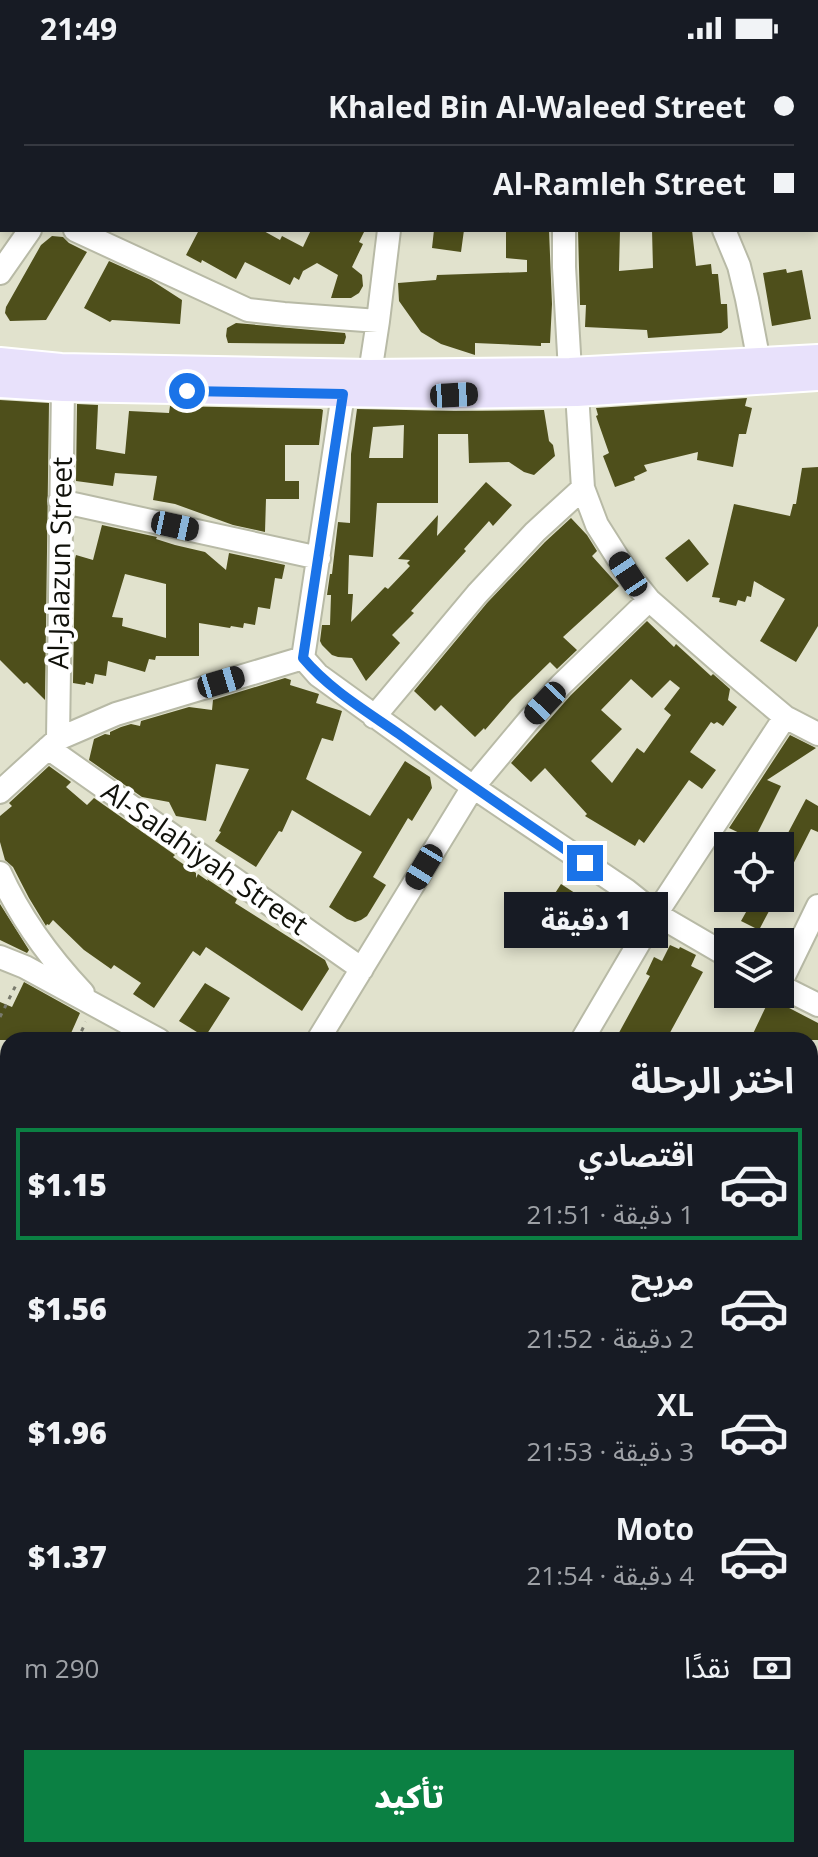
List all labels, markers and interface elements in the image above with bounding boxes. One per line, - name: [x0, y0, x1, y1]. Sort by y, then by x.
- text: 21:49: [40, 8, 117, 49]
- text: Khaled Bin Al-Waleed Street: [328, 86, 746, 127]
- text: Al-Ramleh Street: [493, 163, 746, 204]
- route start: [169, 373, 205, 409]
- car: [429, 382, 479, 408]
- street label: Al-Jalazun Street: [38, 456, 80, 670]
- car: [149, 509, 201, 543]
- car: [605, 547, 651, 601]
- car: [195, 664, 247, 700]
- car: [520, 677, 570, 729]
- street label: Al-Salahiyah Street: [95, 772, 316, 943]
- map controls: [714, 832, 794, 1008]
- button: locate: [714, 832, 794, 912]
- car: [401, 840, 447, 894]
- route end: [567, 845, 603, 881]
- callout: 1 دقيقة: [503, 891, 667, 947]
- text: 1 دقيقة: [541, 902, 631, 938]
- button: layers: [714, 928, 794, 1008]
- text: اختر الرحلة: [631, 1055, 794, 1104]
- text: اقتصادي: [579, 1134, 694, 1175]
- icon: car: [718, 1148, 790, 1220]
- text: $1.15: [28, 1164, 107, 1205]
- text: 1 دقيقة · 21:51: [527, 1196, 694, 1232]
- text: مريح: [631, 1258, 694, 1299]
- icon: car: [718, 1272, 790, 1344]
- text: $1.56: [28, 1288, 107, 1329]
- text: 2 دقيقة · 21:52: [527, 1320, 694, 1356]
- text: XL: [657, 1384, 694, 1425]
- icon: car: [718, 1396, 790, 1468]
- text: $1.96: [28, 1412, 107, 1453]
- text: 3 دقيقة · 21:53: [527, 1433, 694, 1469]
- text: Moto: [616, 1508, 694, 1549]
- icon: car: [718, 1520, 790, 1592]
- text: $1.37: [28, 1536, 107, 1577]
- text: 4 دقيقة · 21:54: [527, 1557, 694, 1593]
- text: نقدًا: [684, 1646, 730, 1687]
- icon: cash: [750, 1646, 794, 1690]
- text: 290 m: [24, 1650, 99, 1686]
- button: تأكيد: [24, 1750, 794, 1842]

